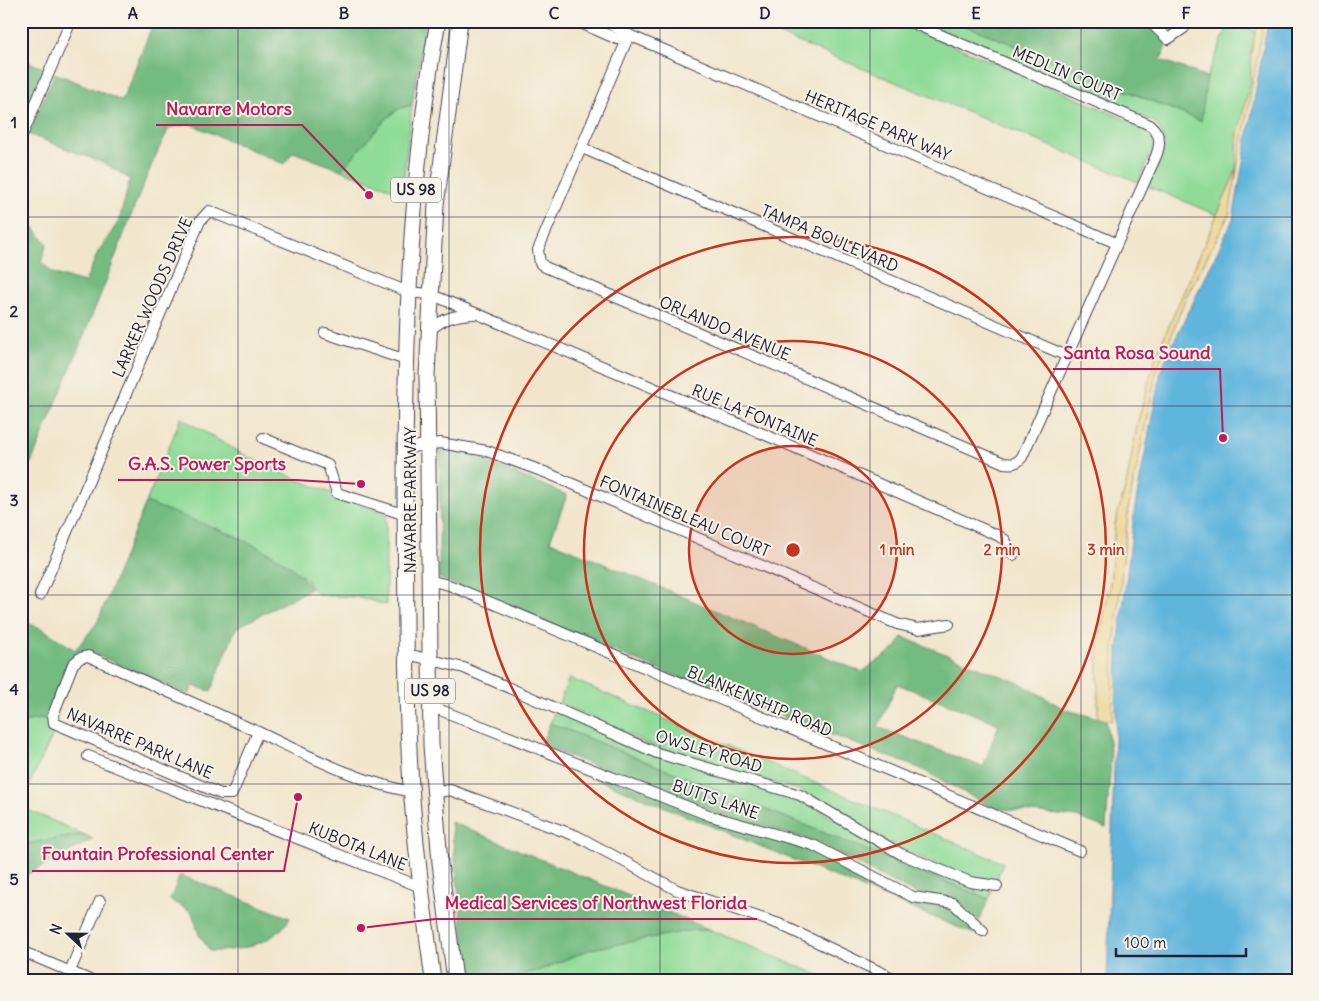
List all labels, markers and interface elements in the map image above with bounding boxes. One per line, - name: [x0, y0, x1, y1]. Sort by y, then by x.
- text: A: [128, 3, 138, 23]
- text: B: [339, 3, 350, 23]
- text: C: [549, 3, 560, 23]
- text: D: [759, 3, 771, 23]
- text: E: [971, 3, 981, 23]
- text: F: [1181, 3, 1191, 23]
- street label: MEDLIN COURT: [1010, 41, 1124, 105]
- street label: HERITAGE PARK WAY: [802, 85, 954, 165]
- callout: Navarre Motors: [156, 92, 302, 125]
- text: Navarre Motors: [166, 97, 292, 120]
- text: 1: [11, 112, 17, 132]
- road number: US 98: [391, 178, 441, 202]
- street label: TAMPA BOULEVARD: [758, 200, 902, 276]
- street label: LARKER WOODS DRIVE: [108, 214, 196, 380]
- street label: ORLANDO AVENUE: [656, 291, 794, 365]
- text: 2: [10, 301, 19, 321]
- callout: Santa Rosa Sound: [1053, 336, 1220, 369]
- text: Santa Rosa Sound: [1064, 341, 1211, 364]
- street label: RUE LA FONTAINE: [689, 379, 821, 451]
- street label: NAVARRE PARKWAY: [400, 427, 420, 573]
- callout: G.A.S. Power Sports: [118, 447, 296, 480]
- text: G.A.S. Power Sports: [128, 452, 286, 475]
- street label: FONTAINEBLEAU COURT: [597, 471, 773, 561]
- text: 3: [9, 490, 19, 510]
- text: 1 min: [880, 540, 915, 559]
- text: 2 min: [984, 540, 1021, 559]
- text: 3 min: [1087, 540, 1125, 559]
- centre of rings: [784, 541, 802, 559]
- street label: BLANKENSHIP ROAD: [684, 661, 836, 741]
- road number: US 98: [405, 678, 455, 704]
- text: 4: [9, 679, 19, 699]
- street label: NAVARRE PARK LANE: [64, 703, 216, 783]
- street label: OWSLEY ROAD: [653, 725, 765, 777]
- street label: BUTTS LANE: [670, 775, 762, 823]
- street label: KUBOTA LANE: [306, 817, 410, 875]
- callout: Fountain Professional Center: [32, 838, 284, 871]
- text: Fountain Professional Center: [42, 842, 275, 865]
- text: 5: [9, 869, 19, 889]
- callout: Medical Services of Northwest Florida: [435, 886, 757, 919]
- text: Medical Services of Northwest Florida: [445, 891, 747, 914]
- north arrow: [42, 908, 92, 958]
- text: N: [46, 921, 66, 937]
- scale bar: [1116, 926, 1246, 958]
- text: 100 m: [1124, 933, 1166, 952]

